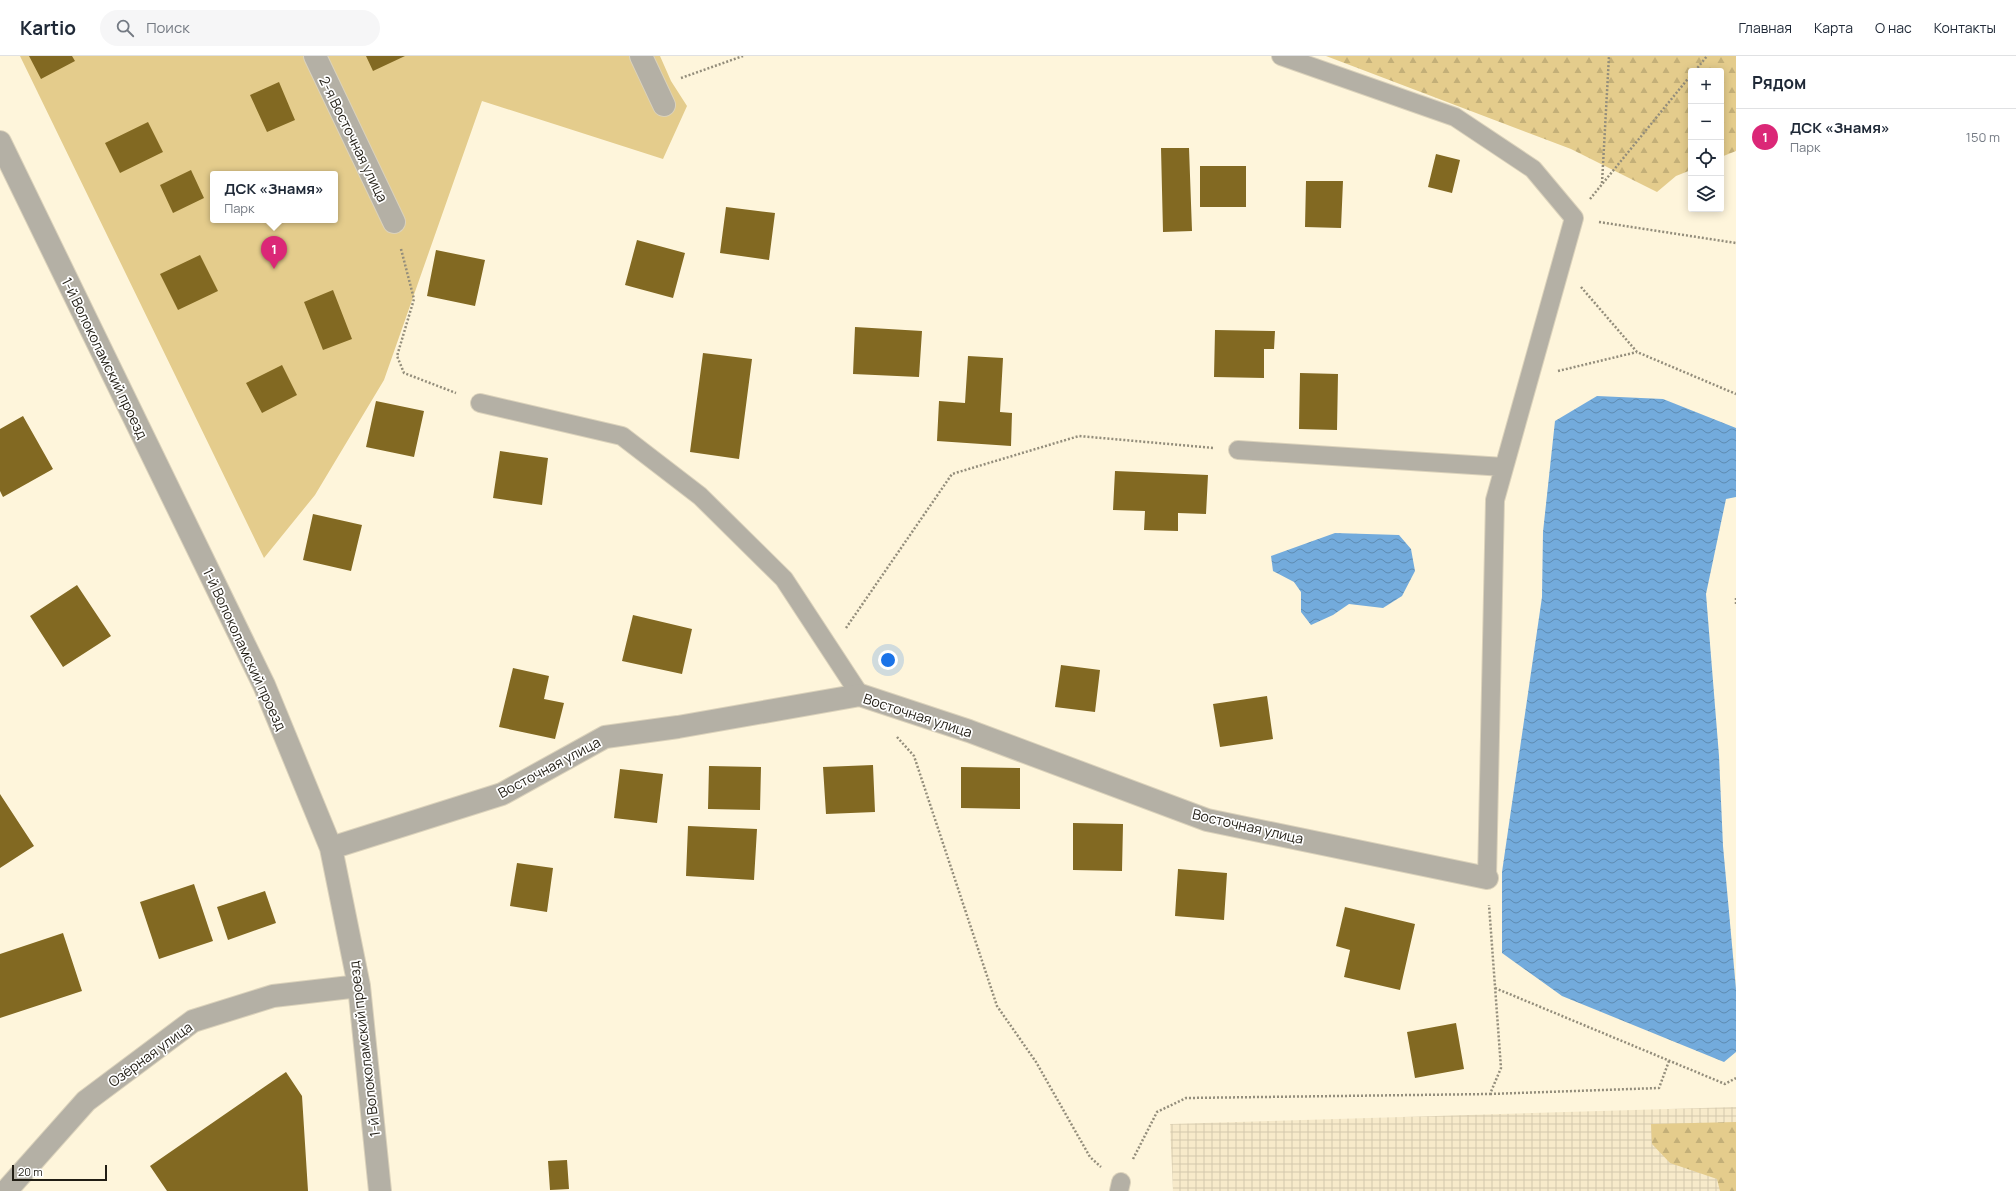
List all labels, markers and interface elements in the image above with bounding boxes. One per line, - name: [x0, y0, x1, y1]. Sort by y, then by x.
- search box: [100, 10, 380, 46]
- text: Kartio: [20, 15, 76, 41]
- icon: search: [114, 17, 136, 39]
- text: Поиск: [146, 17, 190, 38]
- text: Главная: [1739, 18, 1792, 37]
- text: Карта: [1814, 18, 1853, 37]
- text: О нас: [1875, 18, 1912, 37]
- text: Контакты: [1934, 18, 1996, 37]
- map controls: [1688, 68, 1724, 212]
- button: +: [1688, 68, 1724, 104]
- text: Рядом: [1752, 71, 1806, 94]
- street label: 2-я Восточная улица: [315, 73, 393, 205]
- button: −: [1688, 104, 1724, 140]
- text: ДСК «Знамя»: [1790, 117, 1890, 138]
- text: 1: [1762, 128, 1768, 146]
- text: 150 m: [1966, 128, 2000, 146]
- text: Парк: [1790, 138, 1820, 156]
- button: locate: [1688, 140, 1724, 176]
- popup: [210, 171, 338, 223]
- button: layers: [1688, 176, 1724, 212]
- text: ДСК «Знамя»: [224, 178, 324, 199]
- text: Парк: [224, 199, 255, 217]
- pin: 1: [261, 236, 287, 269]
- street label: 1-й Волоколамский проезд: [58, 274, 152, 442]
- street label: 1-й Волоколамский проезд: [199, 565, 291, 733]
- your location: [878, 650, 898, 670]
- street label: Восточная улица: [861, 688, 975, 742]
- street label: Восточная улица: [494, 732, 604, 802]
- street label: Восточная улица: [1191, 804, 1305, 848]
- street label: 1-й Волоколамский проезд: [344, 960, 384, 1138]
- street label: Озёрная улица: [104, 1017, 196, 1091]
- scale bar: [12, 1163, 107, 1182]
- text: 20 m: [18, 1164, 43, 1179]

